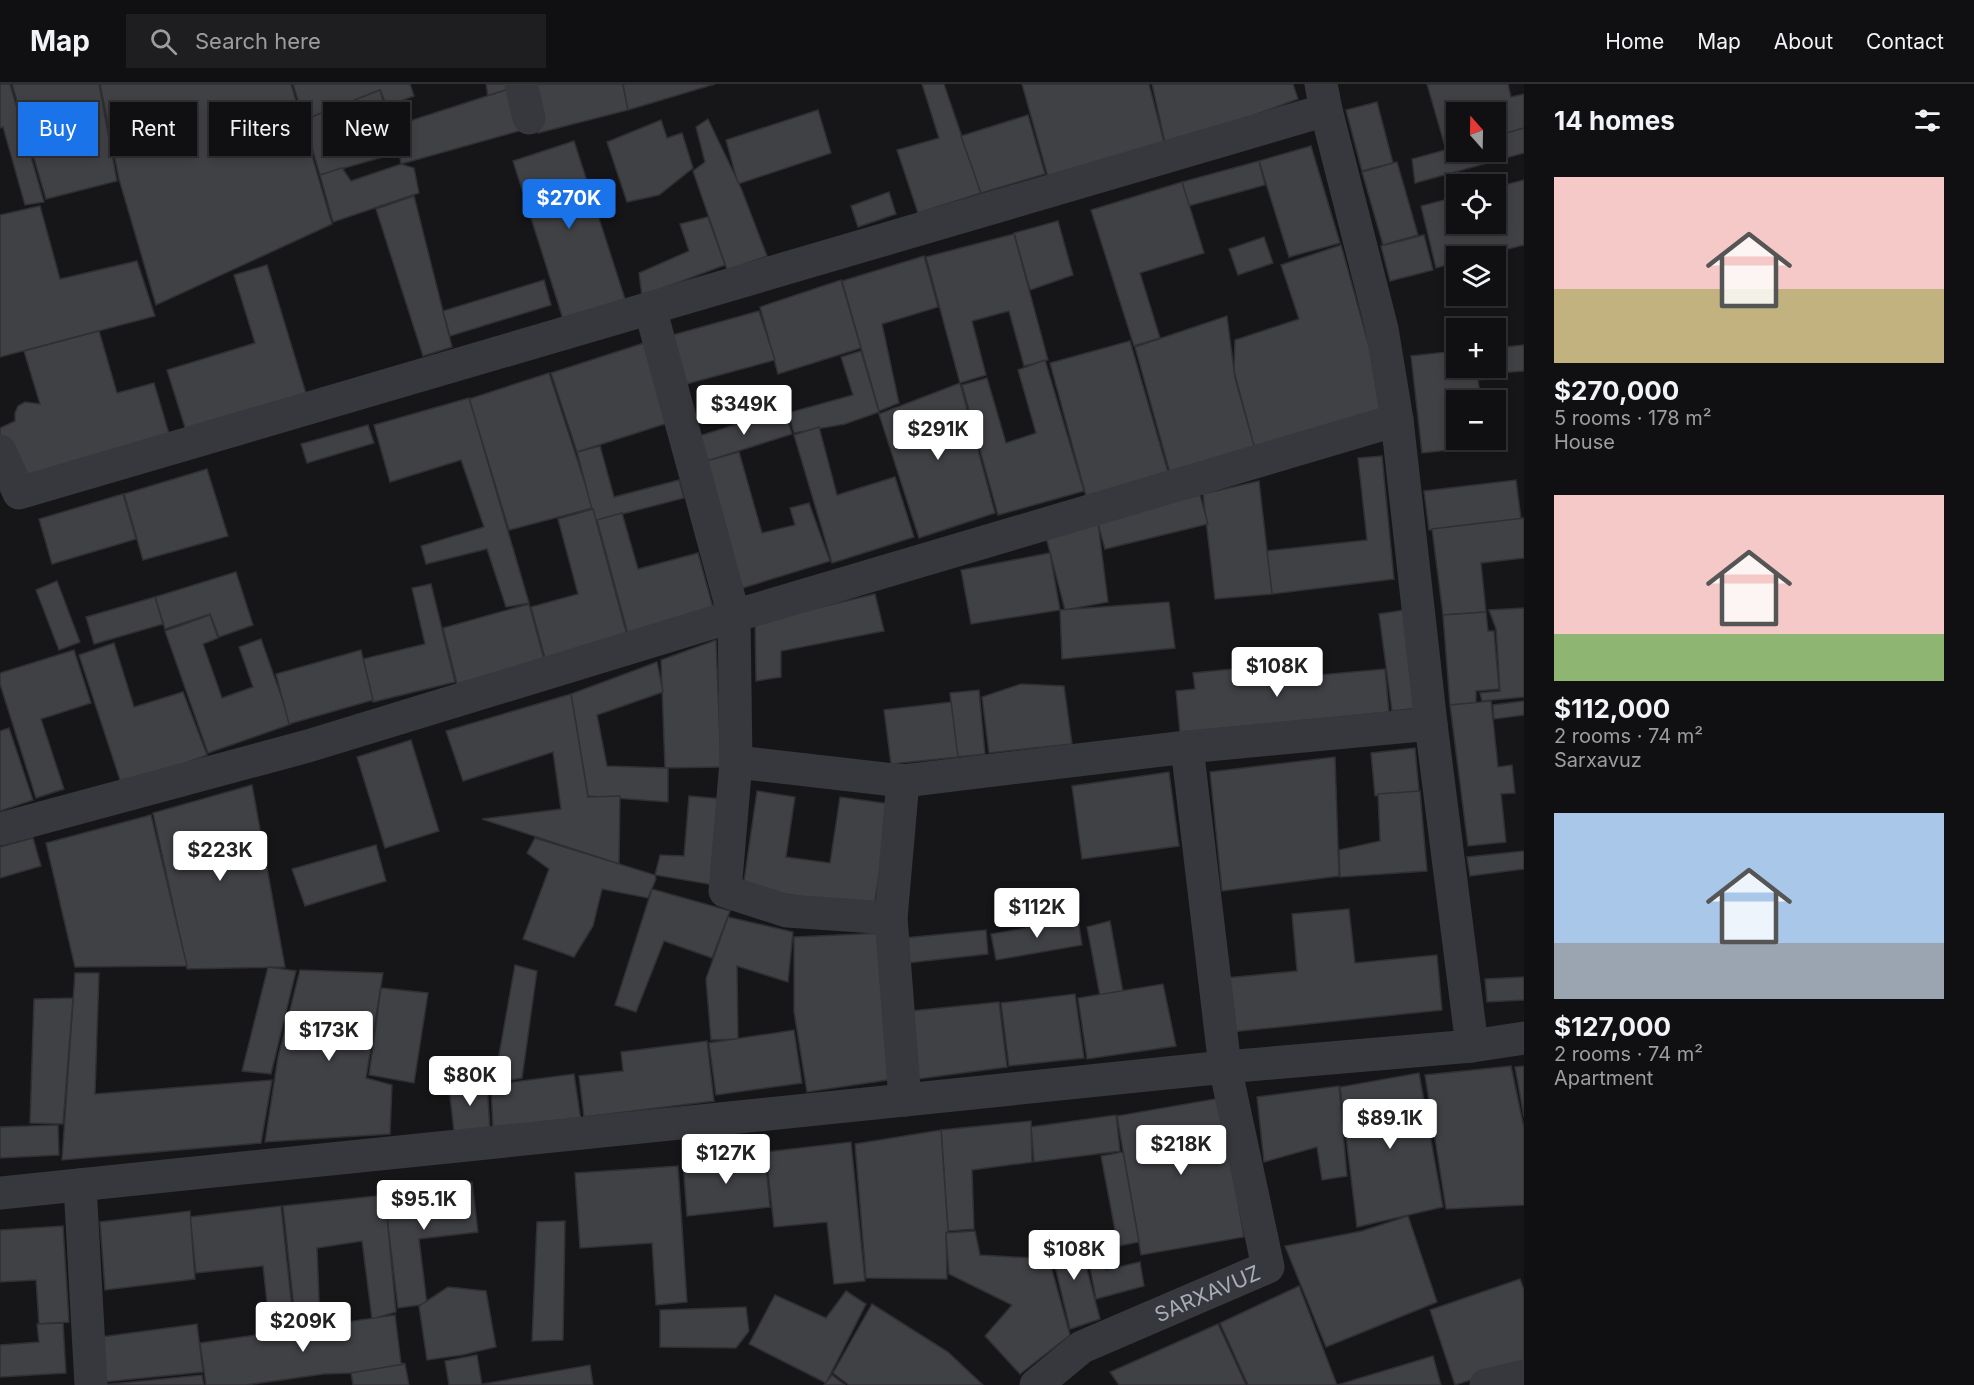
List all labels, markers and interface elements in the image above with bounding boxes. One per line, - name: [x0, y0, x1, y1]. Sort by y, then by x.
- search box: [126, 14, 546, 68]
- text: Map: [30, 24, 90, 58]
- icon: search: [147, 25, 180, 58]
- text: Search here: [195, 28, 321, 54]
- text: Home: [1605, 29, 1664, 54]
- text: Map: [1697, 29, 1741, 54]
- text: About: [1774, 29, 1833, 54]
- text: Contact: [1866, 29, 1944, 54]
- chip: Buy: [18, 102, 98, 156]
- chip: Rent: [110, 102, 197, 156]
- chip: Filters: [209, 102, 311, 156]
- chip: New: [323, 102, 410, 156]
- north arrow: [1446, 102, 1506, 162]
- map controls: [1446, 102, 1506, 450]
- icon: filters: [1911, 104, 1944, 137]
- text: 14 homes: [1554, 105, 1675, 136]
- button: locate: [1446, 174, 1506, 234]
- pin: $270K: [527, 179, 611, 230]
- text: $270K: [537, 186, 601, 210]
- icon: home: [1695, 216, 1803, 324]
- button: layers: [1446, 246, 1506, 306]
- button: +: [1446, 318, 1506, 378]
- text: $270,000: [1554, 375, 1679, 406]
- pin: $349K: [702, 385, 786, 436]
- button: −: [1446, 390, 1506, 450]
- text: $349K: [711, 392, 777, 416]
- text: 5 rooms · 178 m²: [1554, 406, 1712, 430]
- pin: $291K: [896, 410, 980, 461]
- text: $291K: [907, 417, 969, 441]
- text: House: [1554, 430, 1615, 454]
- icon: home: [1695, 534, 1803, 642]
- pin: $108K: [1235, 647, 1319, 698]
- text: $108K: [1246, 654, 1308, 678]
- text: $112,000: [1554, 693, 1670, 724]
- text: 2 rooms · 74 m²: [1554, 724, 1703, 748]
- text: Sarxavuz: [1554, 748, 1642, 772]
- pin: $223K: [178, 831, 262, 882]
- text: $223K: [187, 838, 253, 862]
- icon: home: [1695, 852, 1803, 960]
- pin: $112K: [995, 888, 1079, 939]
- text: $112K: [1008, 895, 1066, 919]
- pin: $173K: [287, 1011, 371, 1062]
- text: $127,000: [1554, 1011, 1671, 1042]
- text: $173K: [299, 1018, 359, 1042]
- text: 2 rooms · 74 m²: [1554, 1042, 1703, 1066]
- pin: $80K: [434, 1056, 506, 1107]
- text: $80K: [443, 1063, 497, 1087]
- text: Apartment: [1554, 1066, 1653, 1090]
- pin: $89.1K: [1341, 1099, 1439, 1150]
- text: $89.1K: [1357, 1106, 1423, 1130]
- pin: $218K: [1139, 1125, 1223, 1176]
- text: $218K: [1150, 1132, 1212, 1156]
- pin: $127K: [684, 1134, 768, 1185]
- text: $127K: [696, 1141, 756, 1165]
- pin: $95.1K: [375, 1180, 473, 1231]
- text: $95.1K: [391, 1187, 457, 1211]
- pin: $108K: [1032, 1230, 1116, 1281]
- text: $108K: [1043, 1237, 1105, 1261]
- street label: SARXAVUZ: [1151, 1259, 1264, 1327]
- pin: $209K: [261, 1302, 345, 1353]
- text: $209K: [270, 1309, 336, 1333]

